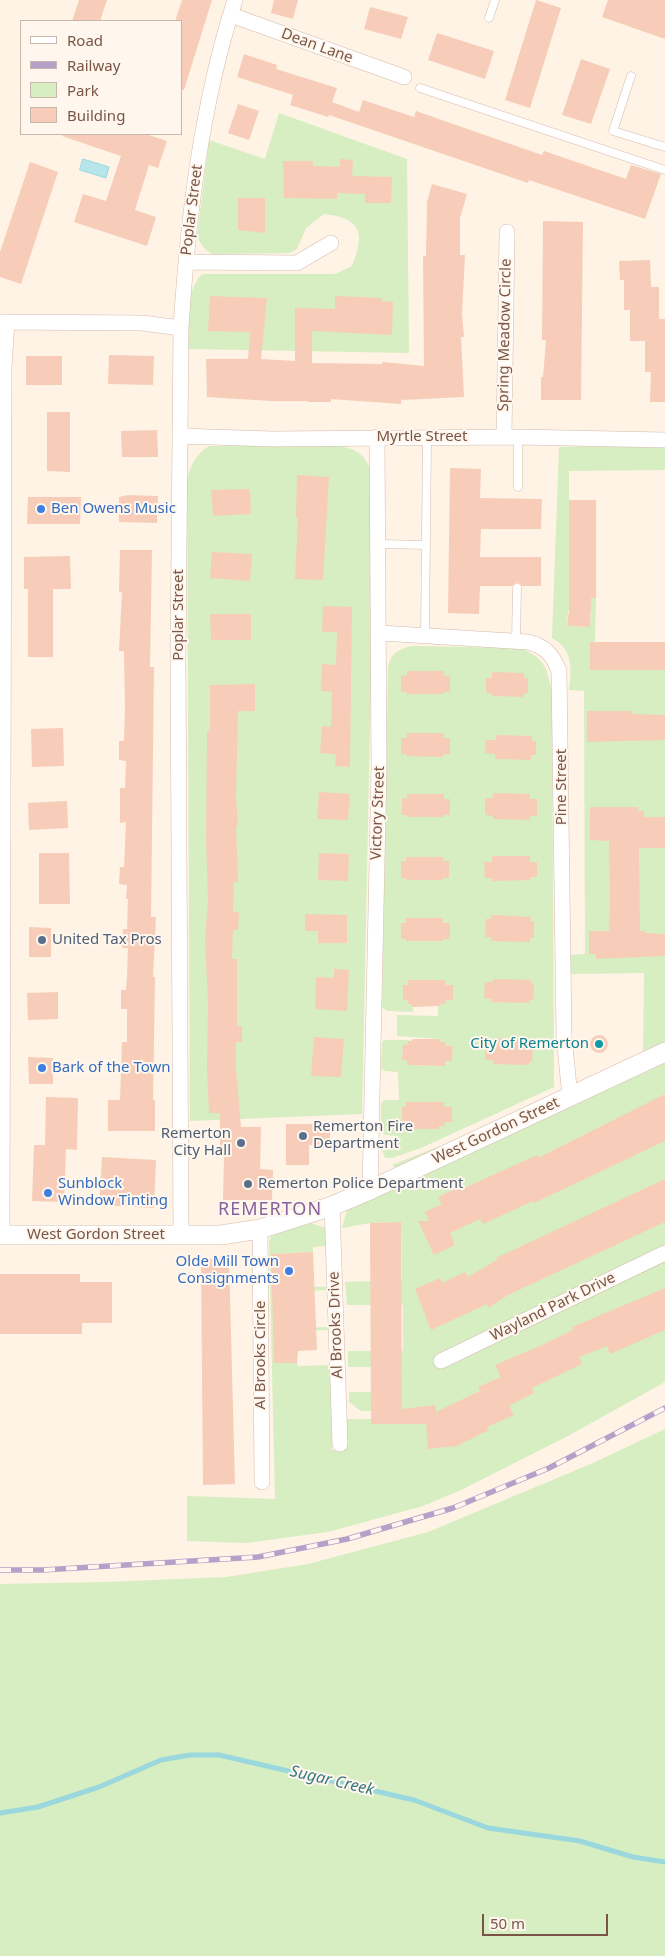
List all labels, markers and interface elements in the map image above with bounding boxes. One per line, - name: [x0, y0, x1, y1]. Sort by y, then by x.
- legend: [20, 20, 182, 135]
- street label: Dean Lane: [279, 25, 355, 67]
- text: Road: [67, 30, 103, 50]
- text: Railway: [67, 55, 120, 75]
- text: Park: [67, 80, 99, 100]
- text: Building: [67, 105, 125, 125]
- street label: Poplar Street: [177, 163, 207, 257]
- street label: Spring Meadow Circle: [495, 258, 515, 412]
- street label: Myrtle Street: [377, 428, 467, 446]
- place label: Ben Owens Music: [51, 500, 176, 518]
- marker: Ben Owens Music: [35, 503, 47, 515]
- street label: Poplar Street: [170, 569, 188, 661]
- street label: Pine Street: [553, 749, 571, 825]
- street label: Victory Street: [367, 766, 389, 860]
- place label: United Tax Pros: [52, 931, 162, 949]
- marker: United Tax Pros: [36, 934, 48, 946]
- place label: City of Remerton: [470, 1035, 589, 1053]
- marker: City of Remerton: [593, 1038, 605, 1050]
- place label: Bark of the Town: [52, 1059, 171, 1077]
- marker: Bark of the Town: [36, 1062, 48, 1074]
- street label: West Gordon Street: [430, 1094, 562, 1168]
- place label: Remerton Fire Department: [313, 1118, 413, 1153]
- place label: Remerton City Hall: [161, 1125, 231, 1160]
- marker: Remerton Fire Department: [297, 1130, 309, 1142]
- marker: Remerton City Hall: [235, 1137, 247, 1149]
- place label: Sunblock Window Tinting: [58, 1175, 168, 1210]
- place label: Remerton Police Department: [258, 1175, 463, 1193]
- marker: Remerton Police Department: [242, 1178, 254, 1190]
- marker: Sunblock Window Tinting: [42, 1187, 54, 1199]
- district label: REMERTON: [217, 1199, 323, 1221]
- street label: West Gordon Street: [27, 1226, 165, 1244]
- place label: Olde Mill Town Consignments: [176, 1253, 279, 1288]
- marker: Olde Mill Town Consignments: [283, 1265, 295, 1277]
- street label: Wayland Park Drive: [487, 1269, 619, 1345]
- street label: Al Brooks Drive: [325, 1271, 347, 1379]
- street label: Al Brooks Circle: [252, 1300, 270, 1410]
- water label: Sugar Creek: [288, 1762, 376, 1800]
- scale bar: [485, 1904, 611, 1936]
- text: 50 m: [490, 1913, 525, 1933]

